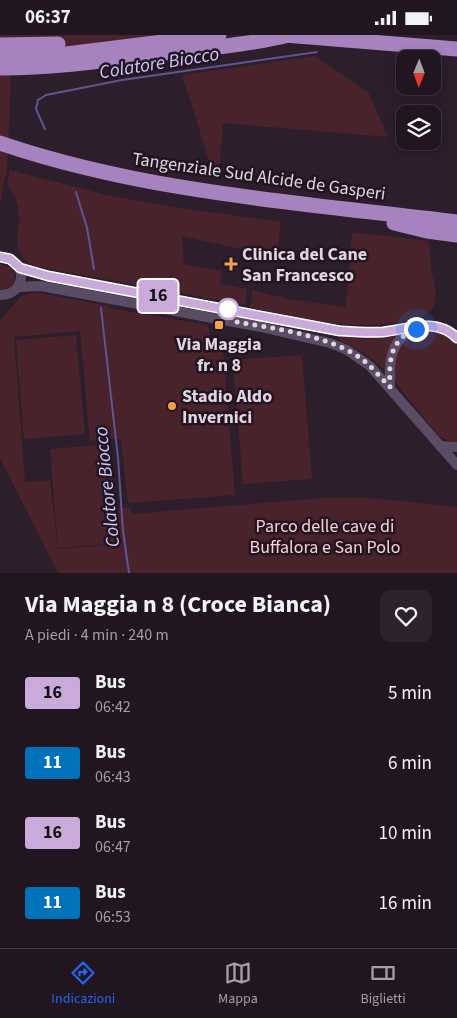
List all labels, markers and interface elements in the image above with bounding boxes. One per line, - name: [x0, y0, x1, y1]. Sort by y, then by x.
- text: 06:37: [25, 4, 71, 31]
- water label: Colatore Biocco: [97, 41, 221, 86]
- north arrow: [396, 50, 441, 95]
- map controls: [396, 50, 441, 150]
- button: layers: [396, 105, 441, 150]
- street label: Tangenziale Sud Alcide de Gasperi: [131, 146, 387, 207]
- place label: Clinica del Cane San Francesco: [242, 242, 367, 288]
- marker: Clinica del Cane San Francesco: [224, 257, 238, 271]
- line badge: 16: [136, 280, 180, 312]
- text: 16: [148, 283, 168, 308]
- unlabelled marker: [217, 298, 239, 320]
- your location: [404, 317, 429, 342]
- marker: Via Maggia fr. n 8: [213, 319, 225, 331]
- place label: Via Maggia fr. n 8: [176, 332, 261, 378]
- place label: Stadio Aldo Invernici: [182, 384, 272, 430]
- marker: Stadio Aldo Invernici: [166, 400, 178, 412]
- water label: Colatore Biocco: [88, 425, 127, 548]
- park label: Parco delle cave di Buffalora e San Polo: [250, 514, 400, 560]
- text: Via Maggia n 8 (Croce Bianca): [25, 587, 331, 622]
- button: heart: [380, 590, 432, 642]
- text: A piedi · 4 min · 240 m: [25, 624, 169, 646]
- text: Bus: [95, 669, 126, 696]
- text: 16: [43, 680, 62, 705]
- text: 5 min: [388, 680, 432, 707]
- text: 06:42: [95, 696, 131, 718]
- text: Bus: [95, 739, 126, 766]
- text: 11: [43, 750, 62, 775]
- text: 6 min: [388, 750, 432, 777]
- text: 06:43: [95, 766, 131, 788]
- text: Bus: [95, 809, 126, 836]
- text: 16: [43, 820, 62, 845]
- text: 10 min: [378, 820, 432, 847]
- text: 06:47: [95, 836, 131, 858]
- text: Bus: [95, 879, 126, 906]
- text: 11: [43, 890, 62, 915]
- text: 16 min: [378, 890, 432, 917]
- text: 06:53: [95, 906, 131, 928]
- tab: Indicazioni: [51, 959, 115, 1009]
- tab: Mappa: [218, 959, 258, 1009]
- tab: Biglietti: [360, 959, 406, 1009]

